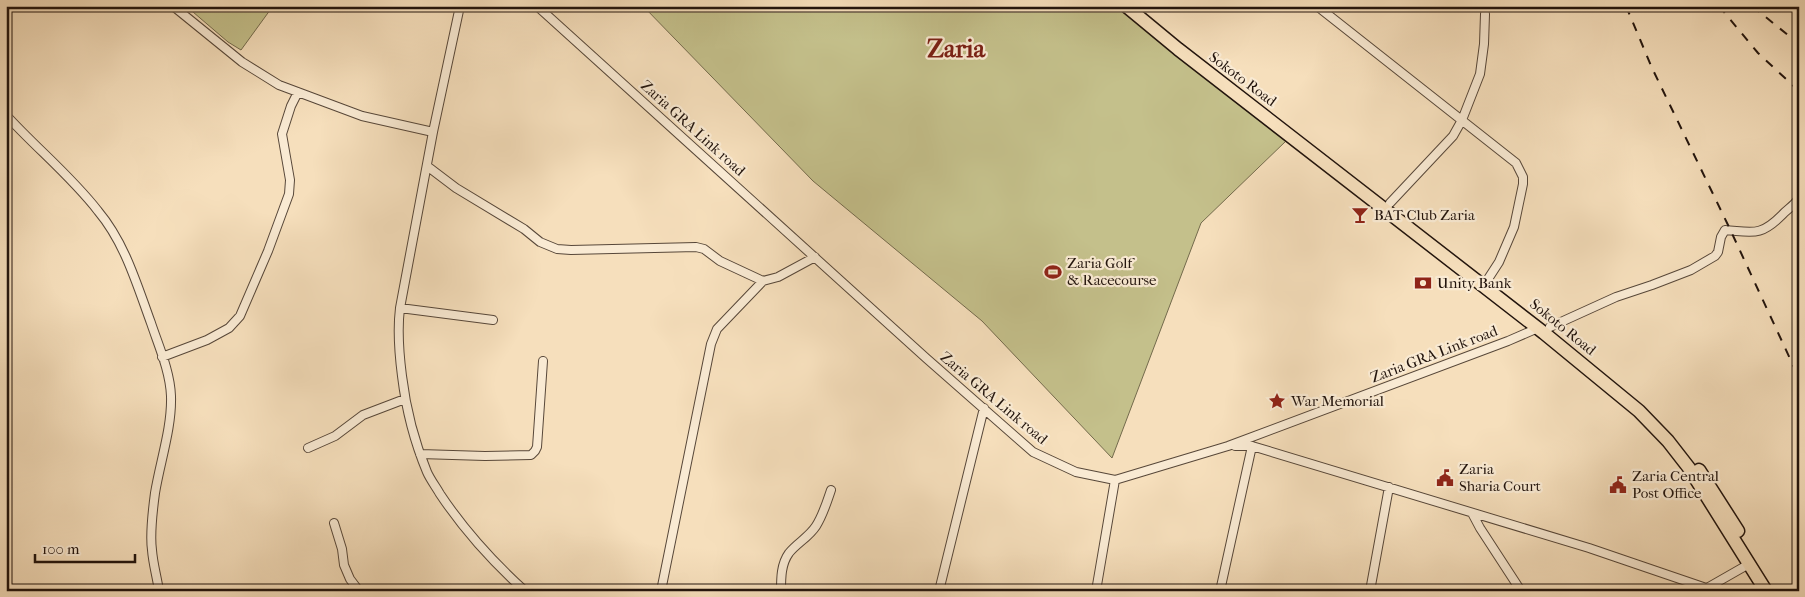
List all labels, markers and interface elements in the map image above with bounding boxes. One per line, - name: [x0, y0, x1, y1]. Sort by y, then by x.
- district label: Zaria: [927, 34, 986, 63]
- street label: Sokoto Road: [1206, 48, 1281, 111]
- street label: Zaria GRA Link road: [637, 76, 750, 180]
- bar icon: BAT Club Zaria: [1350, 205, 1370, 225]
- place label: BAT Club Zaria: [1374, 206, 1476, 224]
- place label: Zaria Golf & Racecourse: [1067, 254, 1157, 289]
- sports icon: Zaria Golf & Racecourse: [1043, 262, 1063, 282]
- bank icon: Unity Bank: [1413, 273, 1433, 293]
- place label: Unity Bank: [1437, 274, 1512, 292]
- street label: Sokoto Road: [1526, 295, 1600, 360]
- street label: Zaria GRA Link road: [1368, 321, 1501, 387]
- street label: Zaria GRA Link road: [937, 348, 1052, 449]
- place icon: War Memorial: [1267, 391, 1287, 411]
- place label: War Memorial: [1290, 392, 1384, 410]
- place label: Zaria Sharia Court: [1459, 460, 1542, 495]
- place label: Zaria Central Post Office: [1632, 467, 1719, 502]
- public building icon: Zaria Sharia Court: [1435, 468, 1455, 488]
- public building icon: Zaria Central Post Office: [1608, 475, 1628, 495]
- scale bar: [35, 532, 135, 564]
- text: 100 m: [42, 540, 80, 558]

